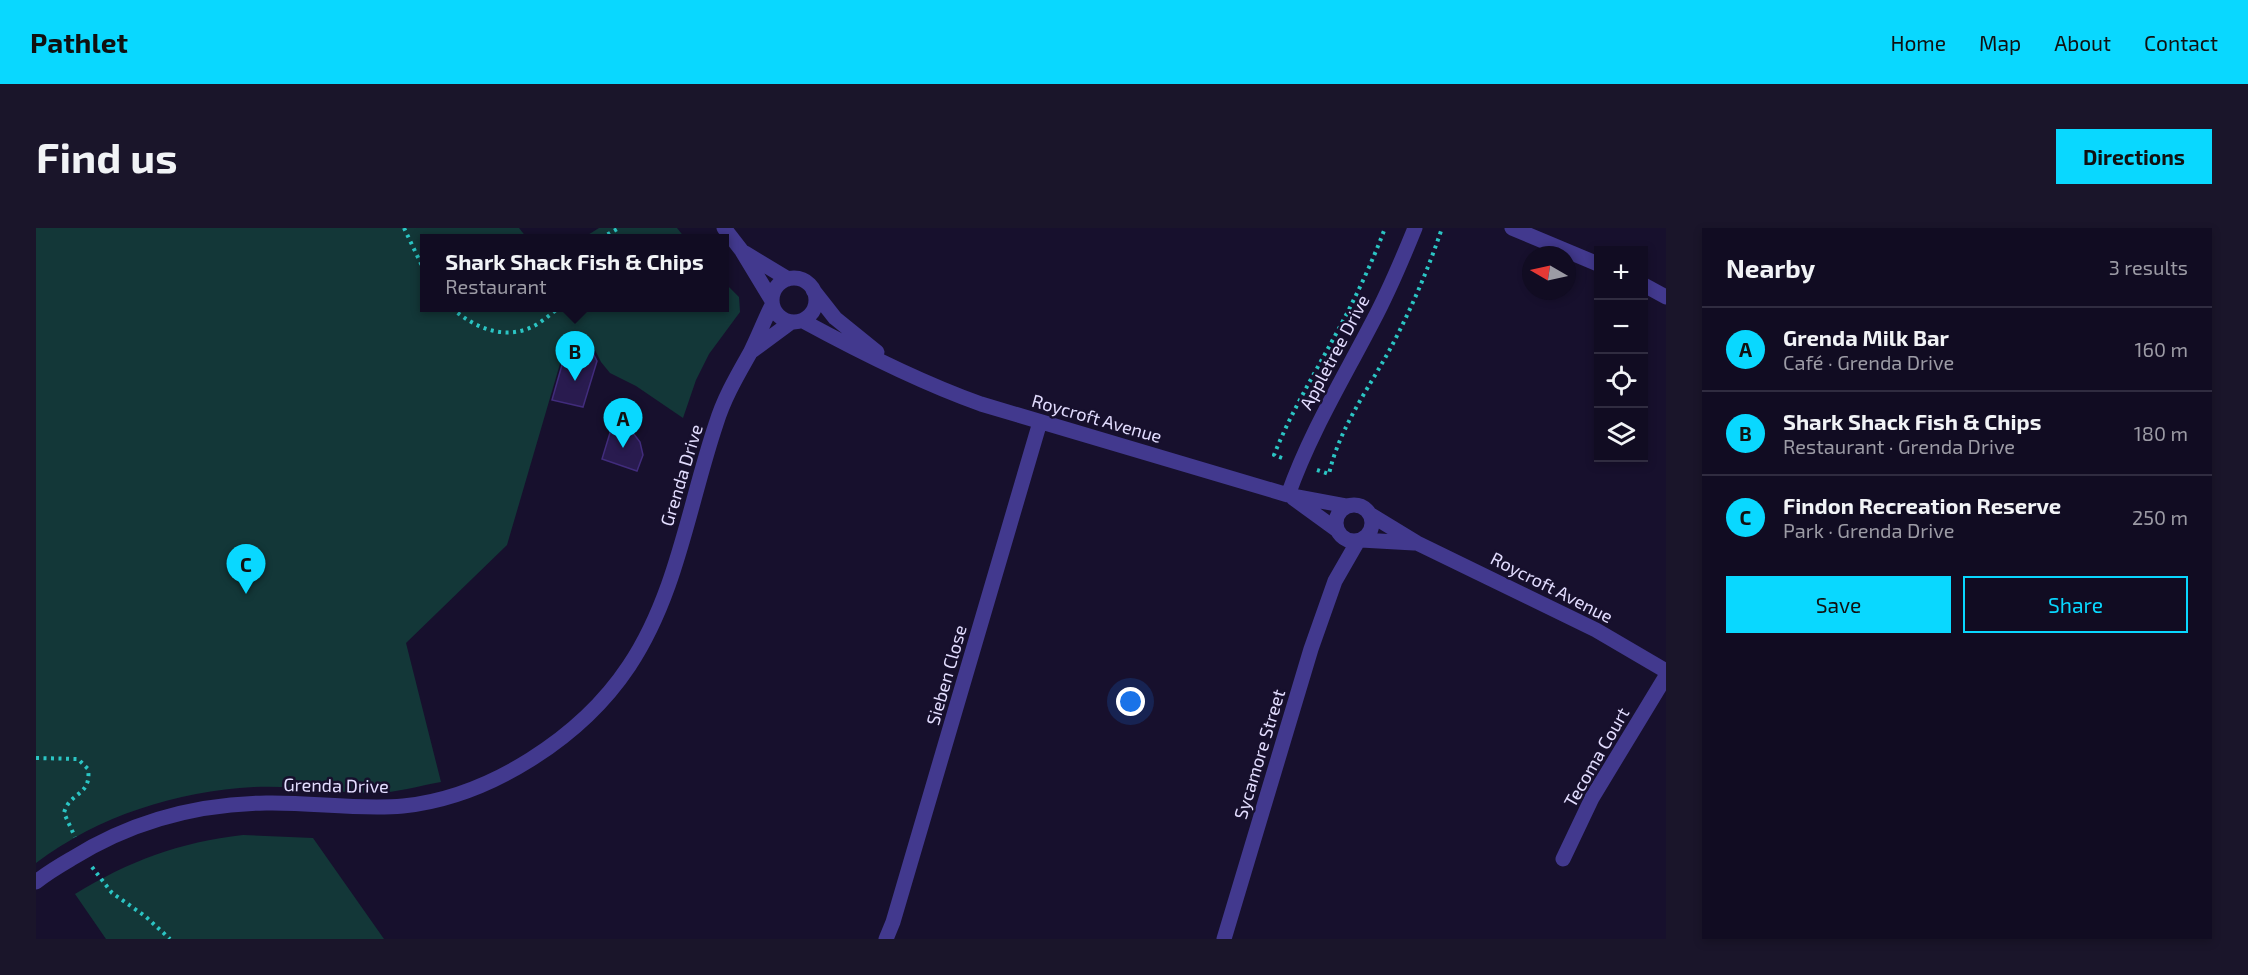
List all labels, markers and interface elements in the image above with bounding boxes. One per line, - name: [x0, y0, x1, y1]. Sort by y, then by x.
- text: Pathlet: [30, 25, 128, 59]
- text: Home: [1890, 30, 1946, 55]
- text: Map: [1979, 30, 2021, 55]
- text: About: [2054, 30, 2111, 55]
- text: Contact: [2144, 30, 2218, 55]
- button: Directions: [2056, 129, 2212, 184]
- text: Find us: [36, 131, 178, 181]
- popup: [420, 234, 729, 312]
- north arrow: [1522, 246, 1576, 300]
- map controls: [1594, 246, 1648, 462]
- button: +: [1594, 246, 1648, 300]
- text: Shark Shack Fish & Chips: [445, 248, 704, 274]
- text: Nearby: [1726, 252, 1815, 283]
- text: 3 results: [2109, 255, 2188, 279]
- text: Restaurant: [445, 274, 547, 298]
- street label: Appletree Drive: [1294, 291, 1374, 413]
- button: −: [1594, 300, 1648, 354]
- text: Grenda Milk Bar: [1783, 324, 1949, 350]
- pin: B: [556, 332, 594, 381]
- text: A: [1739, 337, 1752, 361]
- text: 160 m: [2135, 337, 2188, 361]
- text: Café · Grenda Drive: [1783, 350, 1954, 374]
- button: locate: [1594, 354, 1648, 408]
- street label: Roycroft Avenue: [1029, 389, 1165, 447]
- pin: A: [604, 398, 642, 448]
- button: layers: [1594, 408, 1648, 462]
- text: Shark Shack Fish & Chips: [1783, 408, 2041, 434]
- street label: Grenda Drive: [655, 421, 707, 529]
- text: B: [1739, 421, 1752, 445]
- text: 180 m: [2134, 421, 2188, 445]
- text: Restaurant · Grenda Drive: [1783, 434, 2015, 458]
- text: Findon Recreation Reserve: [1783, 492, 2061, 518]
- text: C: [1740, 505, 1751, 529]
- text: 250 m: [2132, 505, 2188, 529]
- text: Park · Grenda Drive: [1783, 518, 1954, 542]
- pin: C: [226, 544, 266, 594]
- street label: Roycroft Avenue: [1487, 547, 1617, 627]
- button: Save: [1726, 576, 1951, 633]
- button: Share: [1963, 576, 2188, 633]
- street label: Sieben Close: [921, 622, 971, 728]
- street label: Sycamore Street: [1229, 686, 1289, 822]
- your location: [1116, 687, 1145, 716]
- street label: Tecoma Court: [1559, 703, 1633, 811]
- street label: Grenda Drive: [283, 773, 389, 797]

